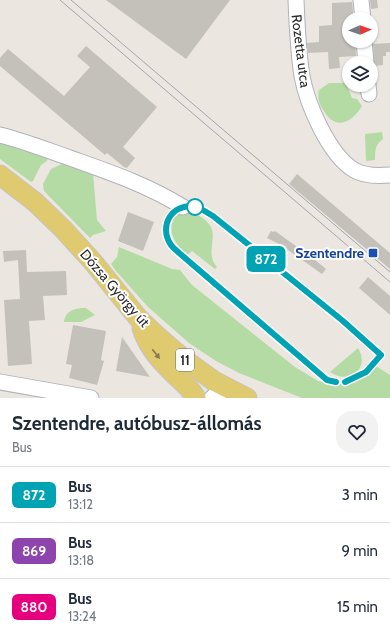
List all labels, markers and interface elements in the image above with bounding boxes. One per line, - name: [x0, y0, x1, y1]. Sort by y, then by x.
- north arrow: [342, 12, 378, 48]
- map controls: [342, 12, 378, 92]
- street label: Rozetta utca: [288, 13, 314, 89]
- button: layers: [342, 56, 378, 92]
- unlabelled marker: [186, 198, 204, 216]
- place label: Szentendre: [295, 244, 364, 262]
- street label: Dózsa György út: [76, 245, 154, 331]
- line badge: 872: [243, 246, 289, 272]
- marker: Szentendre: [367, 247, 379, 259]
- text: 872: [254, 250, 278, 268]
- one-way arrow: [151, 348, 160, 359]
- road number: 11: [176, 349, 194, 371]
- button: heart: [336, 411, 378, 453]
- text: Szentendre, autóbusz-állomás: [12, 412, 262, 435]
- text: Bus: [12, 439, 32, 455]
- text: Bus: [68, 478, 92, 496]
- text: 872: [22, 486, 46, 504]
- text: 3 min: [342, 486, 378, 504]
- text: 13:12: [68, 496, 93, 512]
- text: Bus: [68, 534, 92, 552]
- text: 869: [22, 542, 46, 560]
- text: 9 min: [341, 542, 378, 560]
- text: 13:18: [68, 552, 94, 568]
- text: Bus: [68, 590, 92, 608]
- text: 880: [21, 598, 47, 616]
- text: 15 min: [337, 598, 378, 616]
- text: 13:24: [68, 608, 96, 624]

